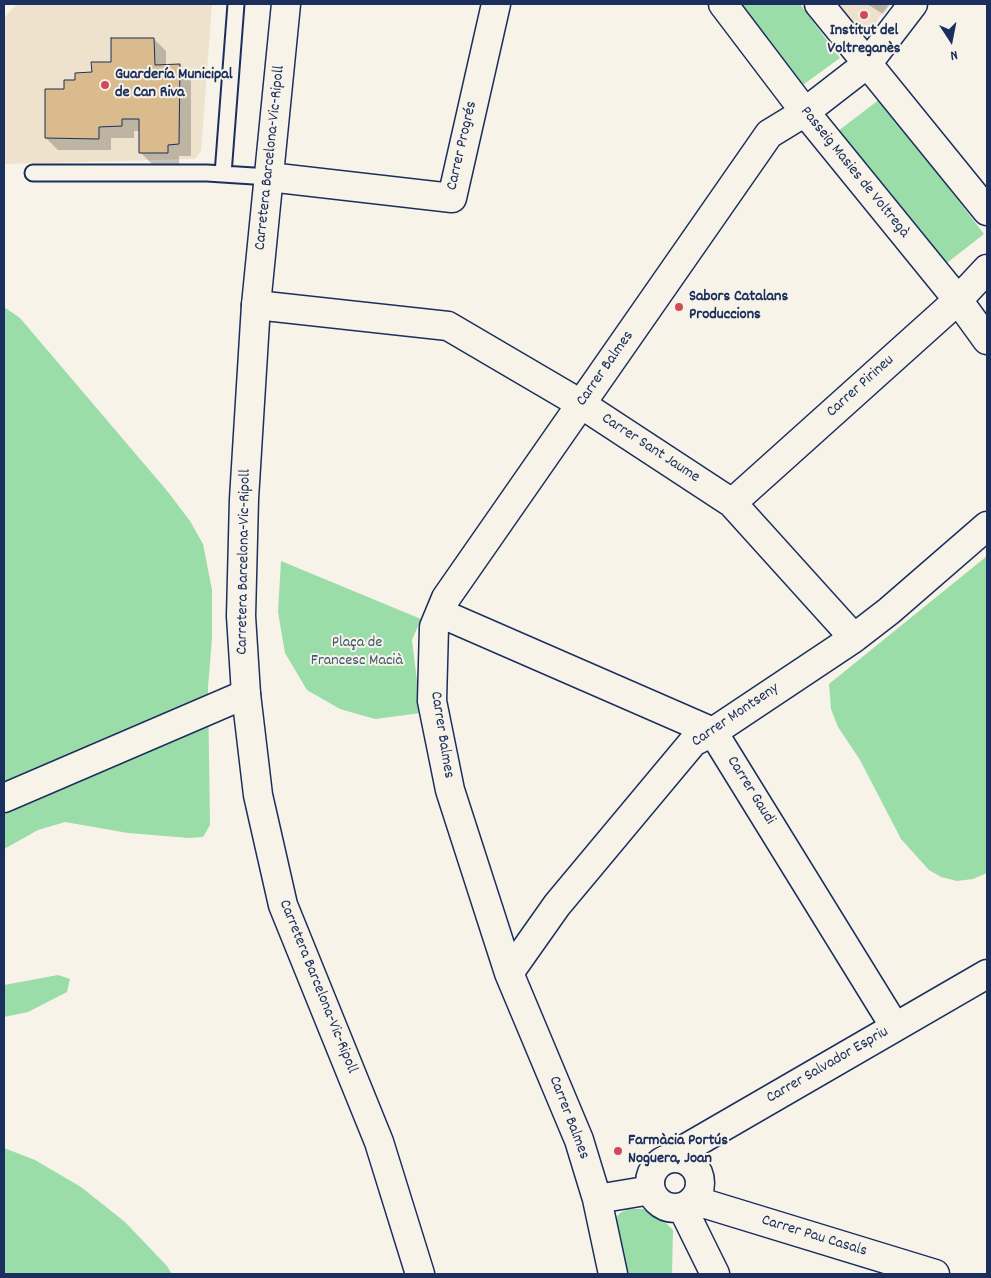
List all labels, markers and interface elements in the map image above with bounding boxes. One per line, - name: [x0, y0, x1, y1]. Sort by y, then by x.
- marker: Institut del Voltreganès: [858, 9, 870, 21]
- north arrow: [926, 15, 976, 65]
- place label: Institut del Voltreganès: [827, 22, 901, 60]
- text: N: [949, 44, 959, 65]
- street label: Carretera Barcelona-Vic-Ripoll: [252, 65, 290, 251]
- place label: Guardería Municipal de Can Riva: [115, 66, 233, 104]
- marker: Guardería Municipal de Can Riva: [99, 79, 111, 91]
- street label: Carrer Progrés: [443, 100, 483, 192]
- street label: Passeig Masies de Voltregà: [795, 103, 913, 243]
- place label: Sabors Catalans Produccions: [689, 288, 788, 326]
- marker: Sabors Catalans Produccions: [673, 301, 685, 313]
- street label: Carrer Balmes: [573, 328, 639, 410]
- street label: Carrer Pirineu: [823, 352, 899, 422]
- street label: Carrer Sant Jaume: [597, 410, 703, 488]
- street label: Carretera Barcelona-Vic-Ripoll: [234, 469, 256, 655]
- park label: Plaça de Francesc Macià: [311, 634, 403, 672]
- street label: Carrer Montseny: [689, 680, 783, 752]
- street label: Carrer Balmes: [425, 690, 457, 780]
- street label: Carrer Gaudi: [722, 753, 778, 829]
- street label: Carretera Barcelona-Vic-Ripoll: [273, 897, 361, 1077]
- street label: Carrer Salvador Espriu: [764, 1023, 892, 1109]
- street label: Carrer Balmes: [543, 1074, 593, 1162]
- place label: Farmàcia Portús Noguera, Joan: [628, 1132, 728, 1170]
- marker: Farmàcia Portús Noguera, Joan: [612, 1145, 624, 1157]
- street label: Carrer Pau Casals: [759, 1212, 869, 1262]

